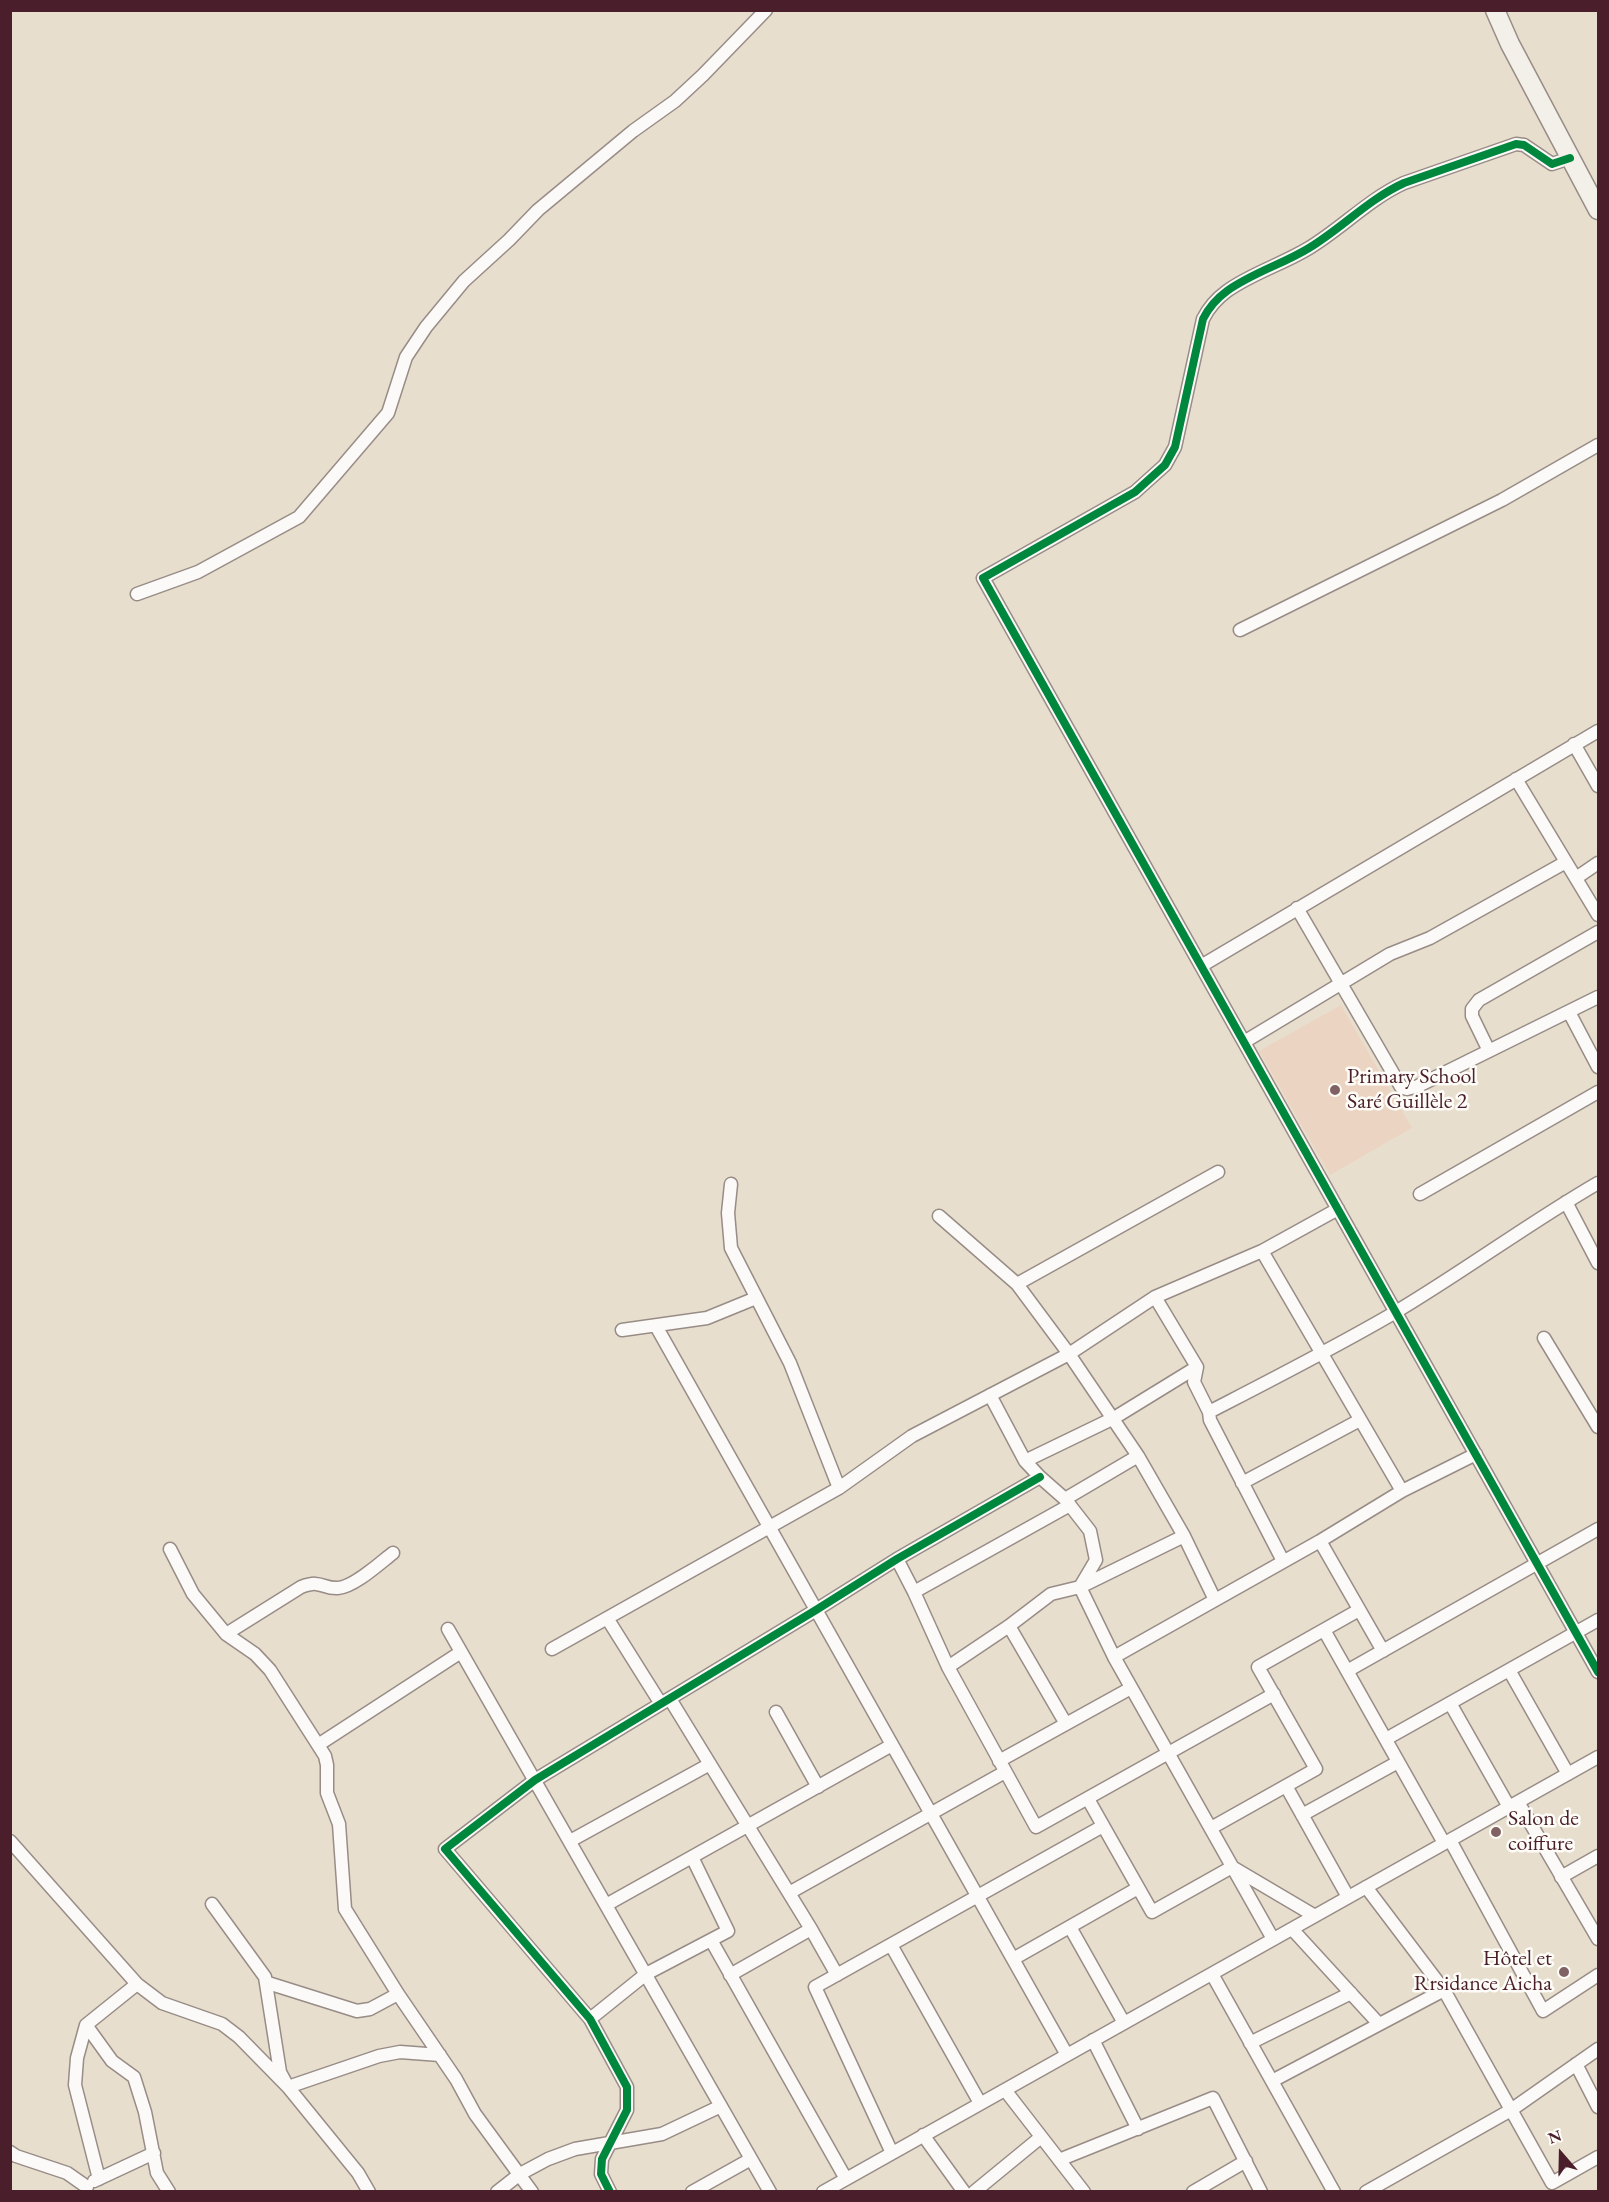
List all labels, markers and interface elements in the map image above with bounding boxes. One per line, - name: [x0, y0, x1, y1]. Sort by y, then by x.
- place label: Primary School Saré Guillèle 2: [1347, 1064, 1476, 1116]
- marker: Primary School Saré Guillèle 2: [1328, 1083, 1342, 1097]
- place label: Salon de coiffure: [1508, 1806, 1579, 1858]
- marker: Salon de coiffure: [1489, 1825, 1503, 1839]
- place label: Hôtel et Rrsidance Aicha: [1414, 1946, 1552, 1998]
- marker: Hôtel et Rrsidance Aicha: [1557, 1965, 1571, 1979]
- north arrow: [1531, 2124, 1591, 2184]
- text: N: [1545, 2125, 1564, 2149]

